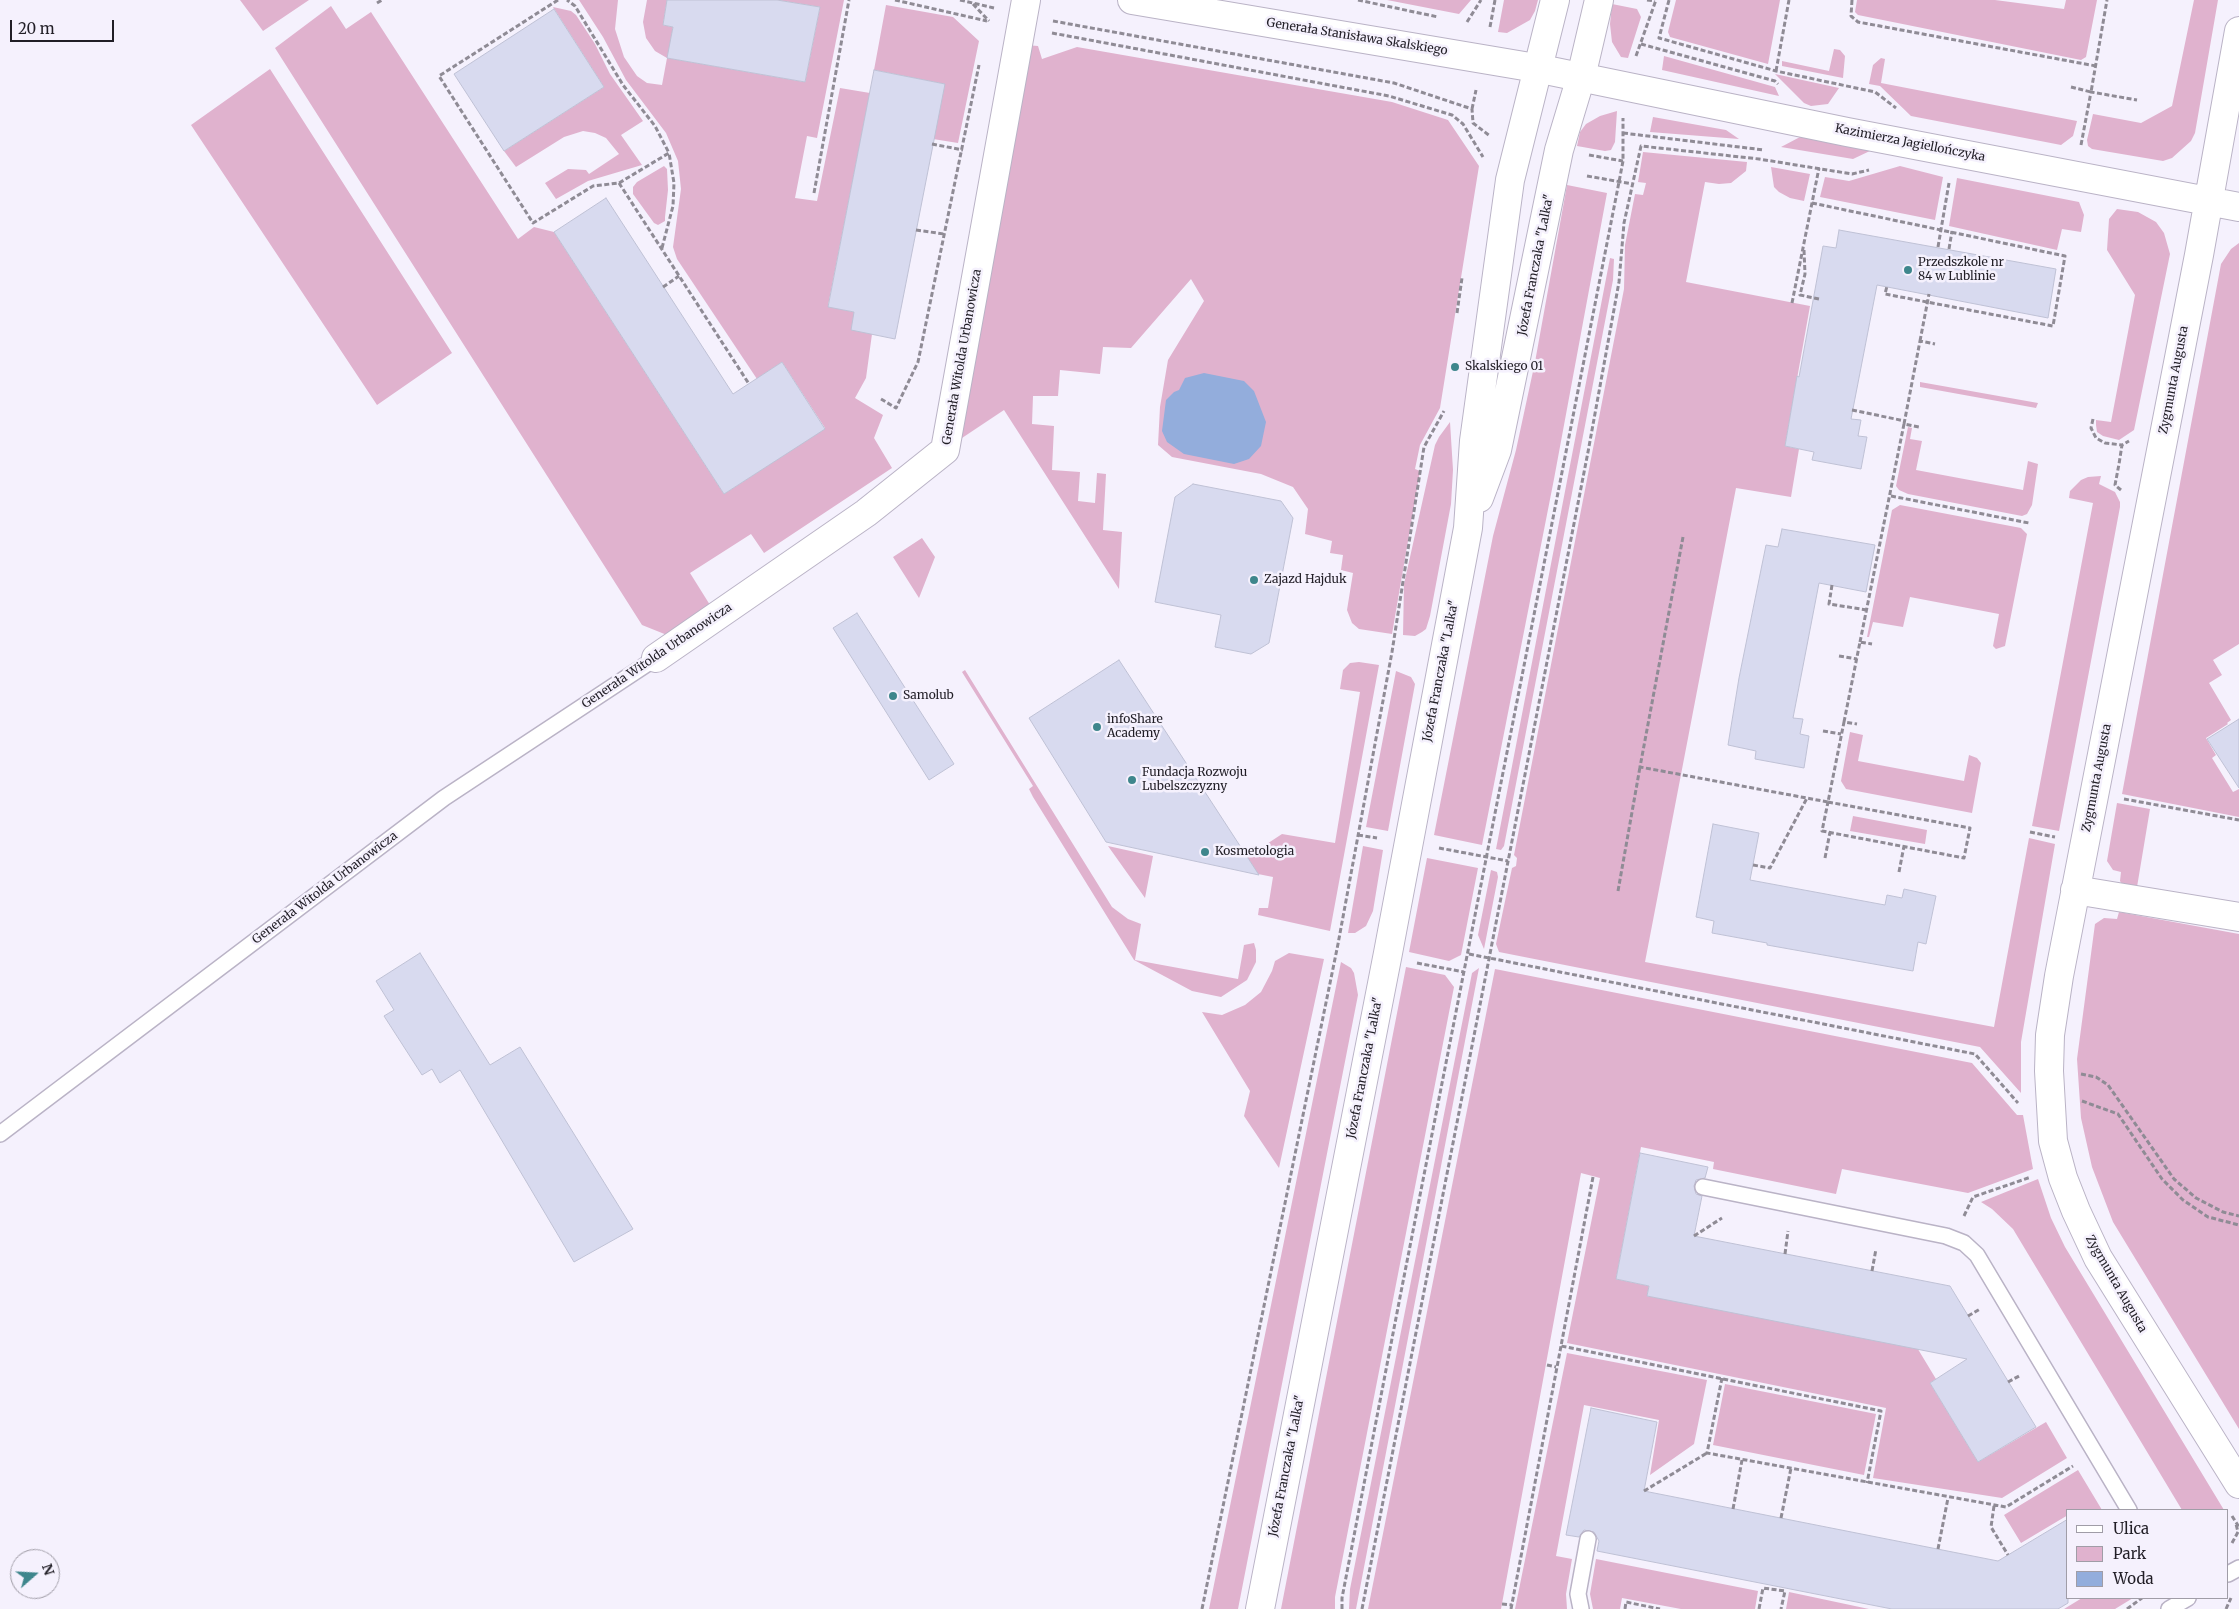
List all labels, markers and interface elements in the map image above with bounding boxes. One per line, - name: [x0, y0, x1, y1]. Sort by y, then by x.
- scale bar: [12, 10, 116, 42]
- street label: Generała Stanisława Skalskiego: [1265, 16, 1449, 58]
- text: 20 m: [18, 19, 55, 38]
- street label: Kazimierza Jagiellończyka: [1834, 121, 1986, 165]
- street label: Józefa Franczaka "Lalka": [1515, 193, 1557, 337]
- place label: Przedszkole nr 84 w Lublinie: [1918, 256, 2004, 284]
- marker: Przedszkole nr 84 w Lublinie: [1902, 264, 1914, 276]
- street label: Generała Witolda Urbanowicza: [939, 268, 985, 446]
- street label: Zygmunta Augusta: [2156, 325, 2192, 435]
- place label: Skalskiego 01: [1465, 360, 1543, 374]
- marker: Skalskiego 01: [1449, 361, 1461, 373]
- place label: Zajazd Hajduk: [1264, 573, 1347, 587]
- marker: Zajazd Hajduk: [1248, 574, 1260, 586]
- street label: Józefa Franczaka "Lalka": [1420, 599, 1462, 743]
- street label: Generała Witolda Urbanowicza: [579, 600, 735, 712]
- place label: Samolub: [903, 689, 954, 703]
- marker: Samolub: [887, 690, 899, 702]
- place label: infoShare Academy: [1107, 713, 1163, 741]
- marker: infoShare Academy: [1091, 721, 1103, 733]
- street label: Zygmunta Augusta: [2079, 723, 2115, 833]
- place label: Fundacja Rozwoju Lubelszczyzny: [1142, 766, 1247, 794]
- marker: Fundacja Rozwoju Lubelszczyzny: [1126, 774, 1138, 786]
- street label: Generała Witolda Urbanowicza: [250, 829, 400, 947]
- place label: Kosmetologia: [1215, 845, 1294, 859]
- marker: Kosmetologia: [1199, 846, 1211, 858]
- street label: Józefa Franczaka "Lalka": [1344, 996, 1386, 1140]
- street label: Zygmunta Augusta: [2082, 1233, 2150, 1335]
- street label: Józefa Franczaka "Lalka": [1266, 1394, 1308, 1538]
- legend: [2066, 1509, 2229, 1599]
- text: Ulica: [2113, 1519, 2149, 1538]
- text: Park: [2113, 1544, 2146, 1563]
- north arrow: [10, 1549, 60, 1599]
- text: N: [38, 1561, 59, 1578]
- text: Woda: [2113, 1569, 2154, 1588]

